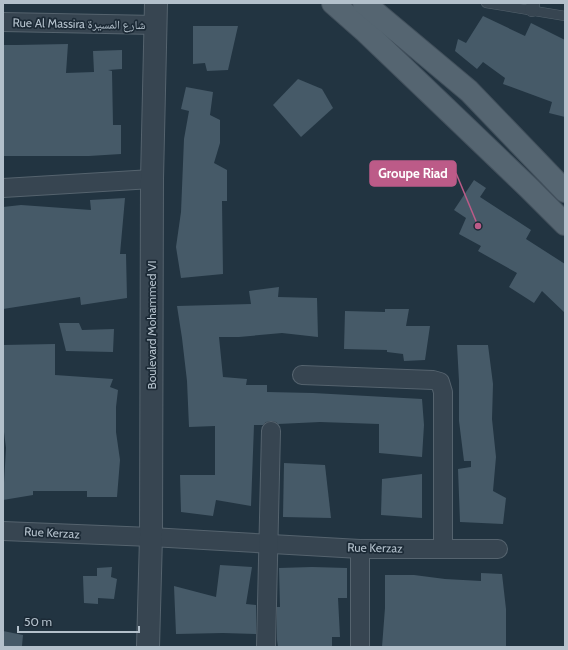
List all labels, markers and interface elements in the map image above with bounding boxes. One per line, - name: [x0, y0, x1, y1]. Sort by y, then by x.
- street label: Rue Al Massira شارع المسيرة: [12, 15, 146, 33]
- callout: Groupe Riad: [370, 161, 456, 186]
- text: Groupe Riad: [378, 165, 448, 181]
- street label: Boulevard Mohammed VI: [144, 261, 159, 389]
- street label: Rue Kerzaz: [24, 524, 81, 541]
- street label: Rue Kerzaz: [347, 540, 403, 555]
- scale bar: [18, 608, 139, 634]
- text: 50 m: [24, 614, 52, 629]

